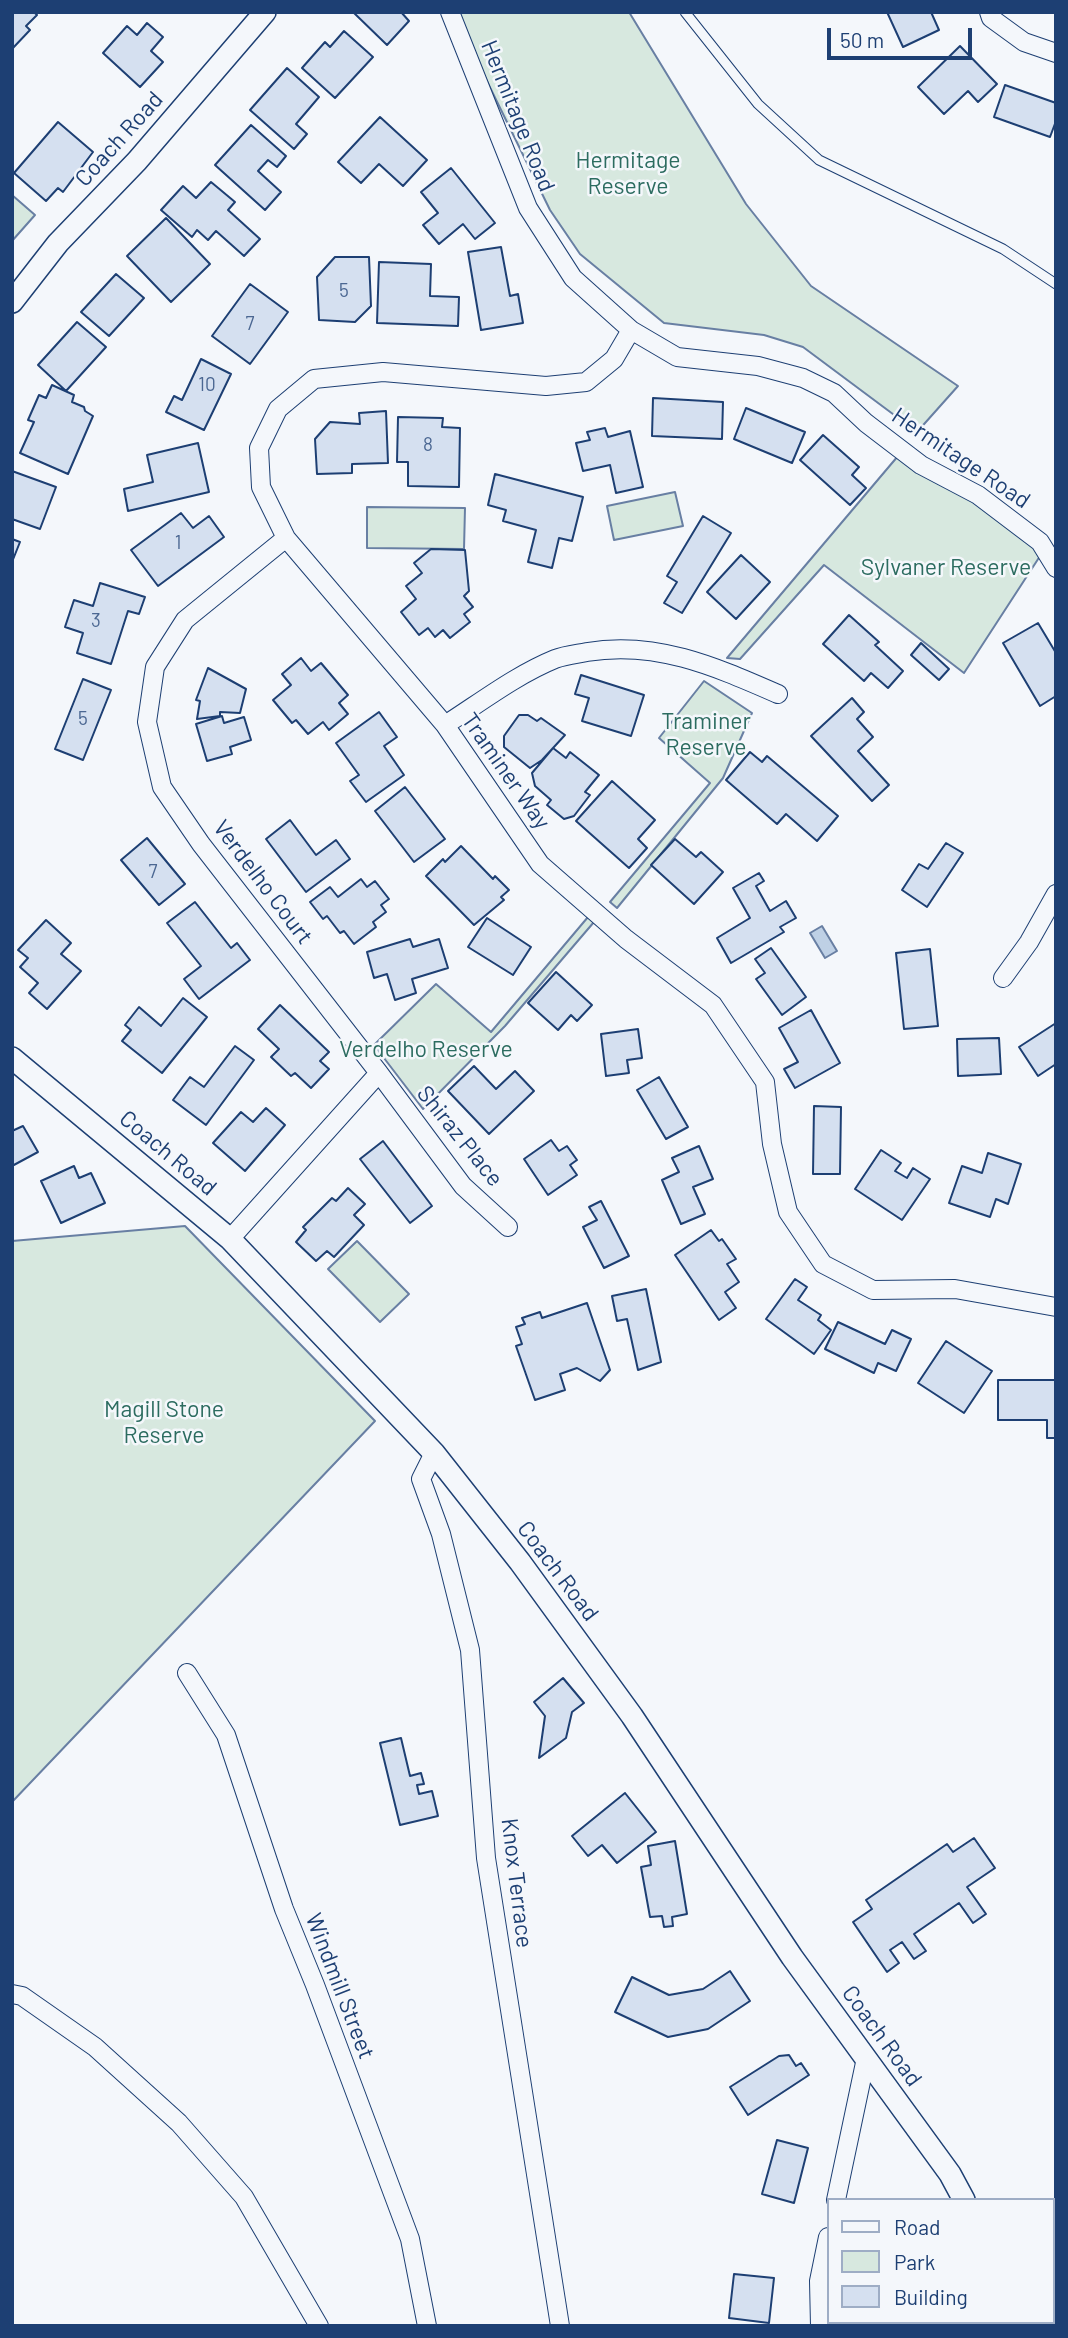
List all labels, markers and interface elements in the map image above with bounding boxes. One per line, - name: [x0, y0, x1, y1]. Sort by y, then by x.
- scale bar: [830, 14, 975, 58]
- text: 50 m: [840, 27, 884, 52]
- street label: Hermitage Road: [475, 36, 561, 196]
- street label: Coach Road: [69, 86, 169, 192]
- park label: Hermitage Reserve: [575, 146, 681, 200]
- house number: 5: [339, 280, 349, 302]
- house number: 7: [246, 313, 254, 335]
- house number: 10: [198, 374, 216, 396]
- street label: Hermitage Road: [887, 402, 1035, 514]
- house number: 8: [423, 434, 433, 456]
- house number: 1: [175, 532, 181, 554]
- park label: Sylvaner Reserve: [861, 553, 1031, 581]
- house number: 3: [91, 610, 101, 632]
- park label: Traminer Reserve: [661, 707, 751, 761]
- house number: 5: [78, 708, 88, 730]
- street label: Traminer Way: [456, 708, 556, 834]
- street label: Verdelho Court: [207, 814, 319, 950]
- house number: 7: [149, 861, 157, 883]
- park label: Verdelho Reserve: [339, 1035, 513, 1063]
- street label: Shiraz Place: [411, 1080, 509, 1192]
- street label: Coach Road: [114, 1104, 222, 1202]
- park label: Magill Stone Reserve: [104, 1395, 224, 1449]
- street label: Coach Road: [511, 1516, 605, 1626]
- street label: Knox Terrace: [495, 1817, 539, 1949]
- street label: Windmill Street: [300, 1909, 380, 2063]
- street label: Coach Road: [836, 1980, 928, 2092]
- legend: [827, 2198, 1054, 2324]
- text: Road: [894, 2214, 940, 2239]
- text: Park: [894, 2249, 935, 2274]
- text: Building: [894, 2284, 968, 2309]

